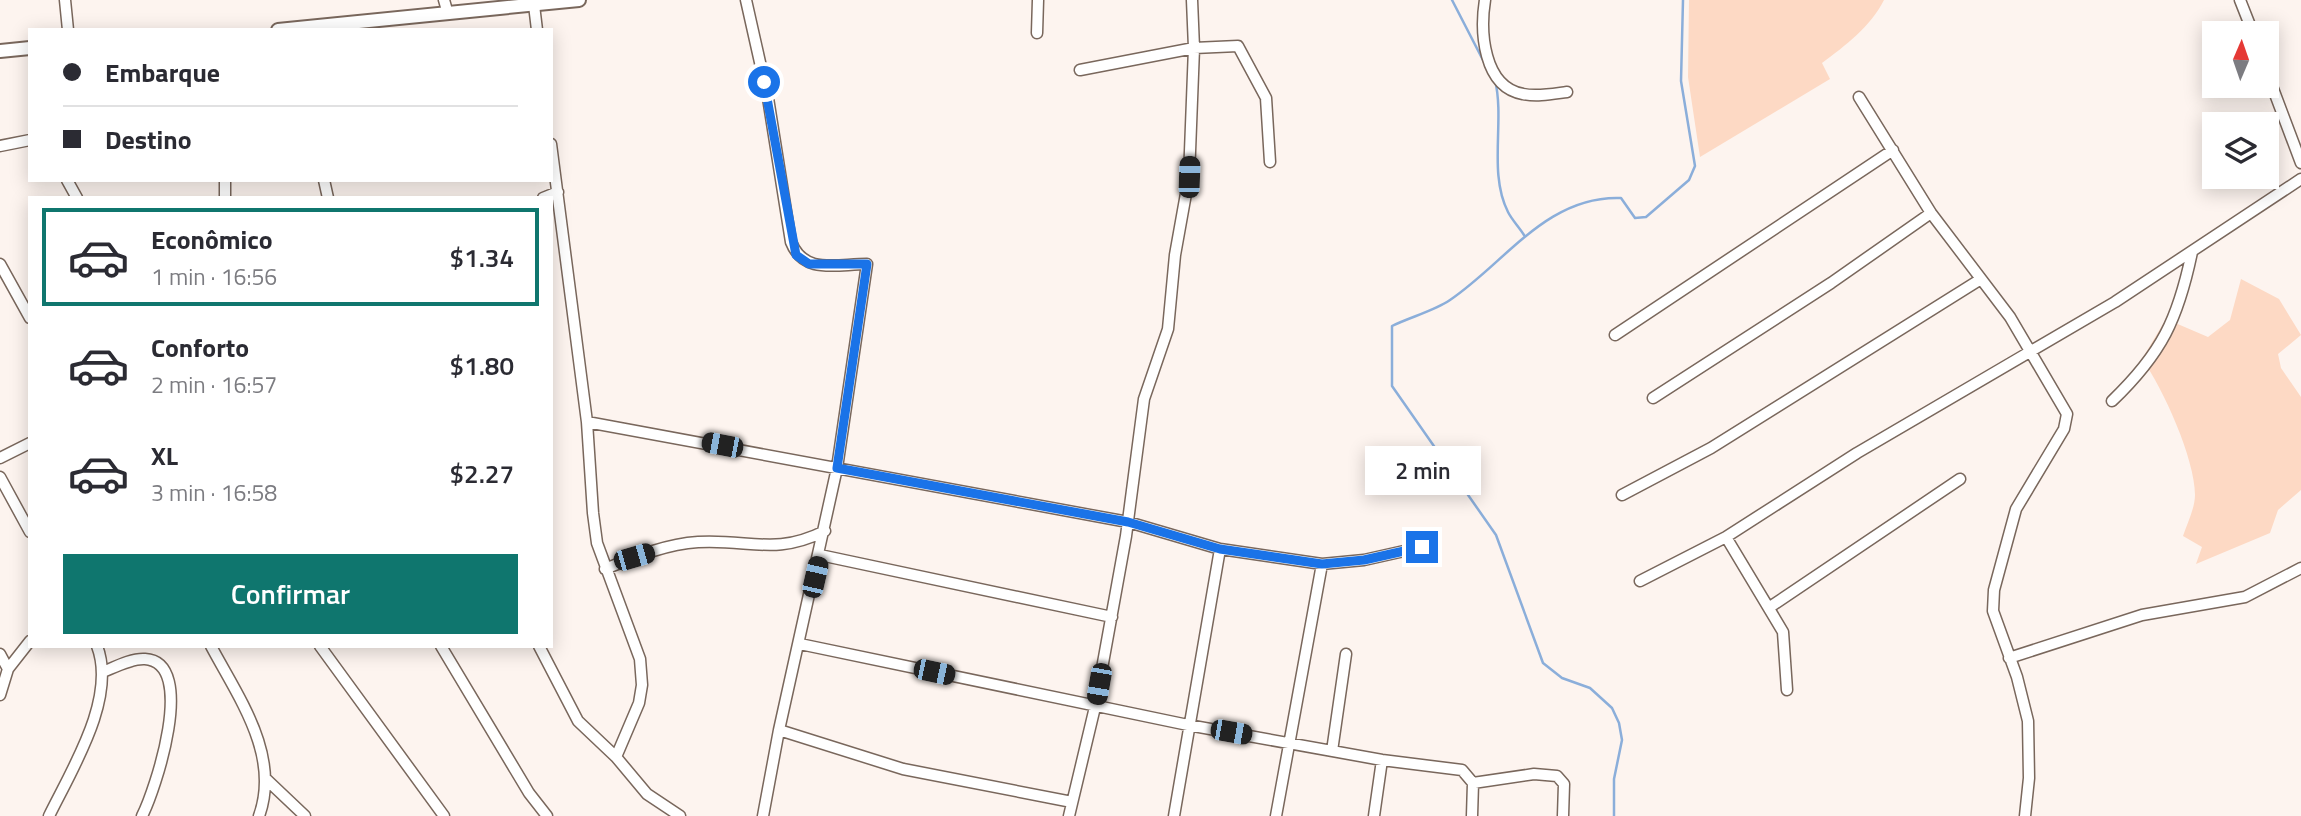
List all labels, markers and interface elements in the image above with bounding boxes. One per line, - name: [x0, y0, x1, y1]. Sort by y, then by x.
- north arrow: [2202, 21, 2278, 98]
- map controls: [2202, 21, 2279, 189]
- text: Embarque: [105, 53, 220, 92]
- route start: [748, 66, 780, 98]
- button: layers: [2202, 112, 2279, 189]
- text: Destino: [105, 120, 192, 159]
- car: [1178, 156, 1201, 198]
- text: Econômico: [151, 220, 273, 259]
- icon: car: [67, 226, 130, 289]
- text: $1.34: [450, 238, 514, 277]
- text: 1 min · 16:56: [151, 259, 277, 294]
- text: Conforto: [151, 328, 249, 367]
- icon: car: [67, 334, 130, 397]
- text: $1.80: [450, 346, 514, 385]
- text: 2 min · 16:57: [151, 367, 277, 402]
- car: [700, 431, 745, 459]
- text: XL: [151, 436, 178, 475]
- icon: car: [67, 442, 130, 505]
- callout: 2 min: [1364, 446, 1480, 494]
- text: 2 min: [1395, 453, 1451, 488]
- text: $2.27: [450, 454, 514, 493]
- text: 3 min · 16:58: [151, 475, 277, 510]
- route end: [1406, 531, 1438, 563]
- car: [611, 541, 658, 573]
- button: Confirmar: [63, 554, 518, 634]
- car: [801, 554, 830, 600]
- car: [912, 657, 957, 687]
- car: [1086, 661, 1113, 707]
- car: [1209, 718, 1254, 746]

